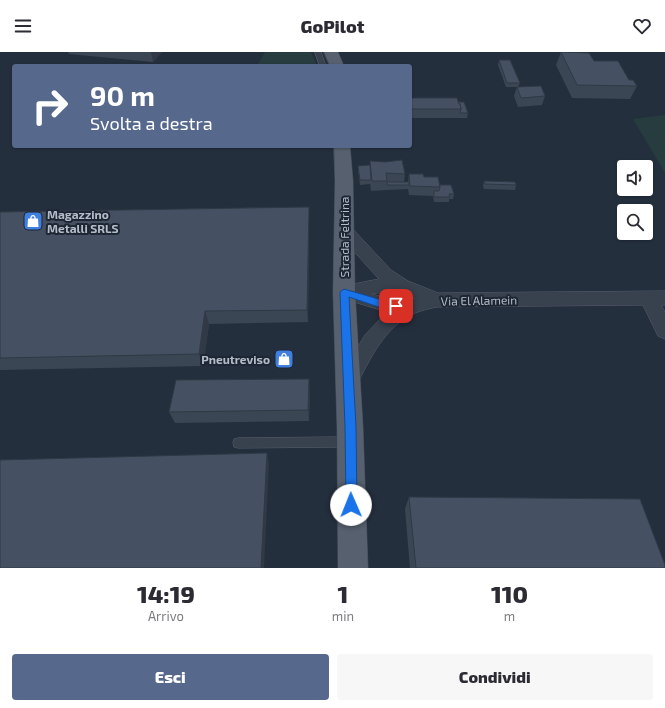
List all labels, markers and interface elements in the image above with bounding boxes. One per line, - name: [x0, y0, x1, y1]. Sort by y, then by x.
- icon: menu: [12, 15, 34, 37]
- text: GoPilot: [301, 15, 364, 37]
- icon: heart: [631, 15, 653, 37]
- text: 90 m: [90, 78, 155, 112]
- icon: right: [24, 80, 76, 132]
- text: Svolta a destra: [90, 112, 213, 134]
- map controls: [617, 160, 653, 240]
- button: sound: [617, 160, 653, 196]
- street label: Strada Feltrina: [337, 197, 351, 277]
- button: search: [617, 204, 653, 240]
- place label: Magazzino Metalli SRLS: [47, 207, 119, 235]
- shop icon: Magazzino Metalli SRLS: [22, 210, 44, 232]
- pin: [379, 289, 413, 323]
- street label: Via El Alamein: [441, 292, 517, 308]
- icon: arrive: [385, 295, 407, 317]
- shop icon: Pneutreviso: [273, 348, 295, 370]
- place label: Pneutreviso: [201, 352, 270, 366]
- position arrow: [330, 484, 372, 526]
- text: 14:19: [137, 579, 195, 608]
- text: 1: [338, 579, 348, 608]
- text: 110: [491, 579, 528, 608]
- text: Arrivo: [148, 608, 184, 624]
- text: min: [332, 608, 354, 624]
- text: m: [504, 608, 515, 624]
- button: Esci: [12, 654, 329, 700]
- button: Condividi: [337, 654, 653, 700]

